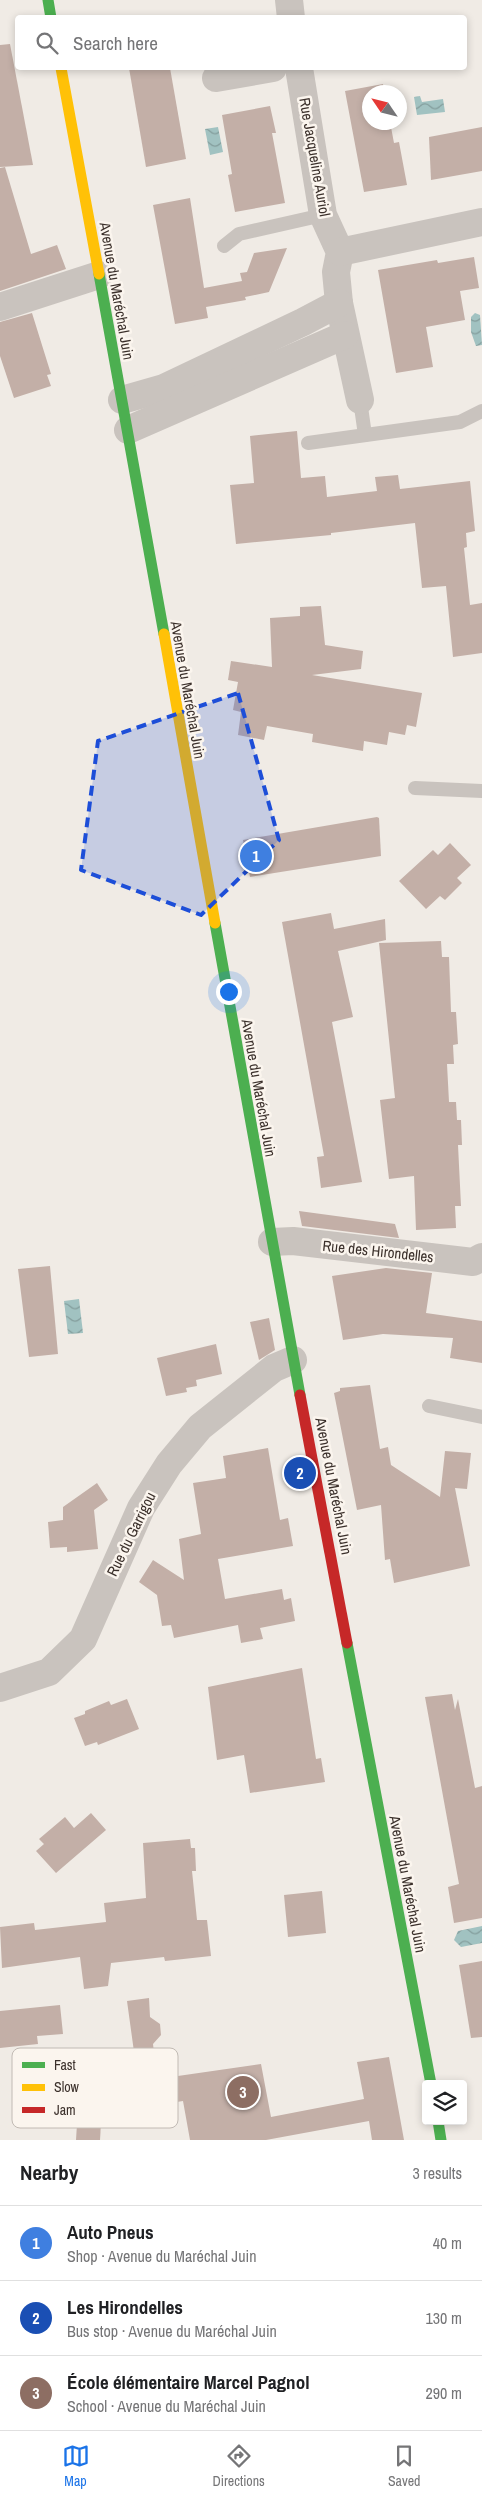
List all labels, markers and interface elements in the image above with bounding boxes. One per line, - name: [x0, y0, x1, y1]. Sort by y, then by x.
- search box: [15, 15, 467, 70]
- icon: search: [33, 29, 61, 57]
- text: Search here: [73, 30, 158, 56]
- north arrow: [362, 85, 407, 130]
- street label: Rue Jacqueline Auriol: [294, 96, 336, 218]
- street label: Avenue du Maréchal Juin: [94, 220, 139, 361]
- street label: Avenue du Maréchal Juin: [165, 619, 210, 760]
- pin: 1: [240, 837, 272, 875]
- your location: [216, 979, 242, 1005]
- street label: Avenue du Maréchal Juin: [236, 1017, 281, 1158]
- street label: Rue des Hirondelles: [321, 1235, 435, 1267]
- street label: Avenue du Maréchal Juin: [310, 1415, 358, 1556]
- pin: 2: [284, 1454, 316, 1492]
- street label: Rue du Garrigou: [101, 1488, 161, 1580]
- street label: Avenue du Maréchal Juin: [384, 1813, 432, 1954]
- legend: [12, 2048, 178, 2128]
- text: Fast: [54, 2056, 76, 2074]
- pin: 3: [227, 2073, 259, 2111]
- text: Slow: [54, 2078, 80, 2096]
- map controls: [422, 2080, 467, 2125]
- button: layers: [422, 2080, 467, 2125]
- text: Jam: [54, 2101, 76, 2119]
- text: Nearby: [20, 2158, 78, 2187]
- text: 3 results: [412, 2162, 462, 2184]
- text: Auto Pneus: [67, 2219, 154, 2245]
- text: 1: [32, 2232, 40, 2254]
- text: 40 m: [433, 2232, 462, 2254]
- text: Shop · Avenue du Maréchal Juin: [67, 2245, 256, 2267]
- text: Les Hirondelles: [67, 2294, 183, 2320]
- text: 2: [32, 2307, 40, 2329]
- text: 130 m: [426, 2307, 462, 2329]
- text: Bus stop · Avenue du Maréchal Juin: [67, 2320, 277, 2342]
- text: École élémentaire Marcel Pagnol: [67, 2369, 309, 2395]
- text: 3: [32, 2382, 40, 2404]
- text: 290 m: [426, 2382, 462, 2404]
- text: School · Avenue du Maréchal Juin: [67, 2395, 266, 2417]
- tab: Map: [62, 2442, 90, 2490]
- tab: Directions: [213, 2442, 265, 2490]
- tab: Saved: [388, 2442, 420, 2490]

